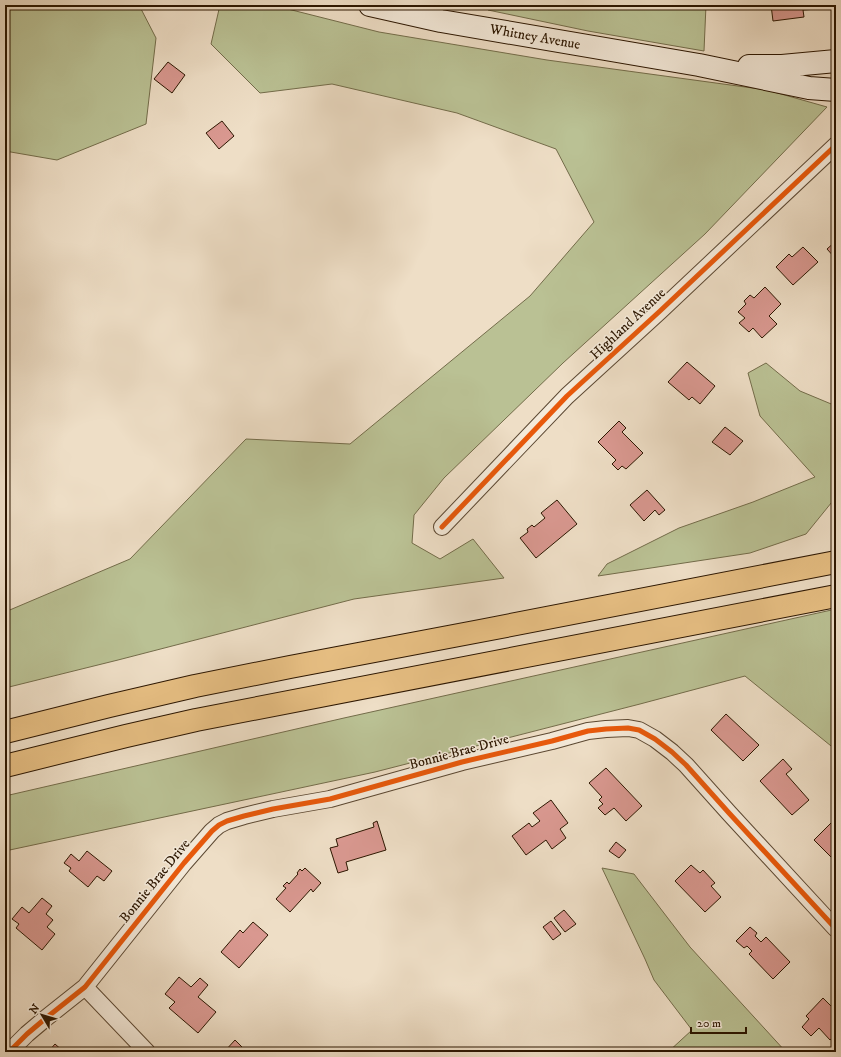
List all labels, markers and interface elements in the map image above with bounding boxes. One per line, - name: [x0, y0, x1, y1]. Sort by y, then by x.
- street label: Whitney Avenue: [487, 20, 582, 54]
- street label: Highland Avenue: [586, 284, 670, 364]
- street label: Bonnie Brae Drive: [407, 730, 511, 774]
- street label: Bonnie Brae Drive: [116, 835, 194, 927]
- north arrow: [22, 995, 62, 1035]
- text: N: [27, 1002, 43, 1017]
- scale bar: [691, 1009, 746, 1035]
- text: 20 m: [697, 1016, 721, 1031]

